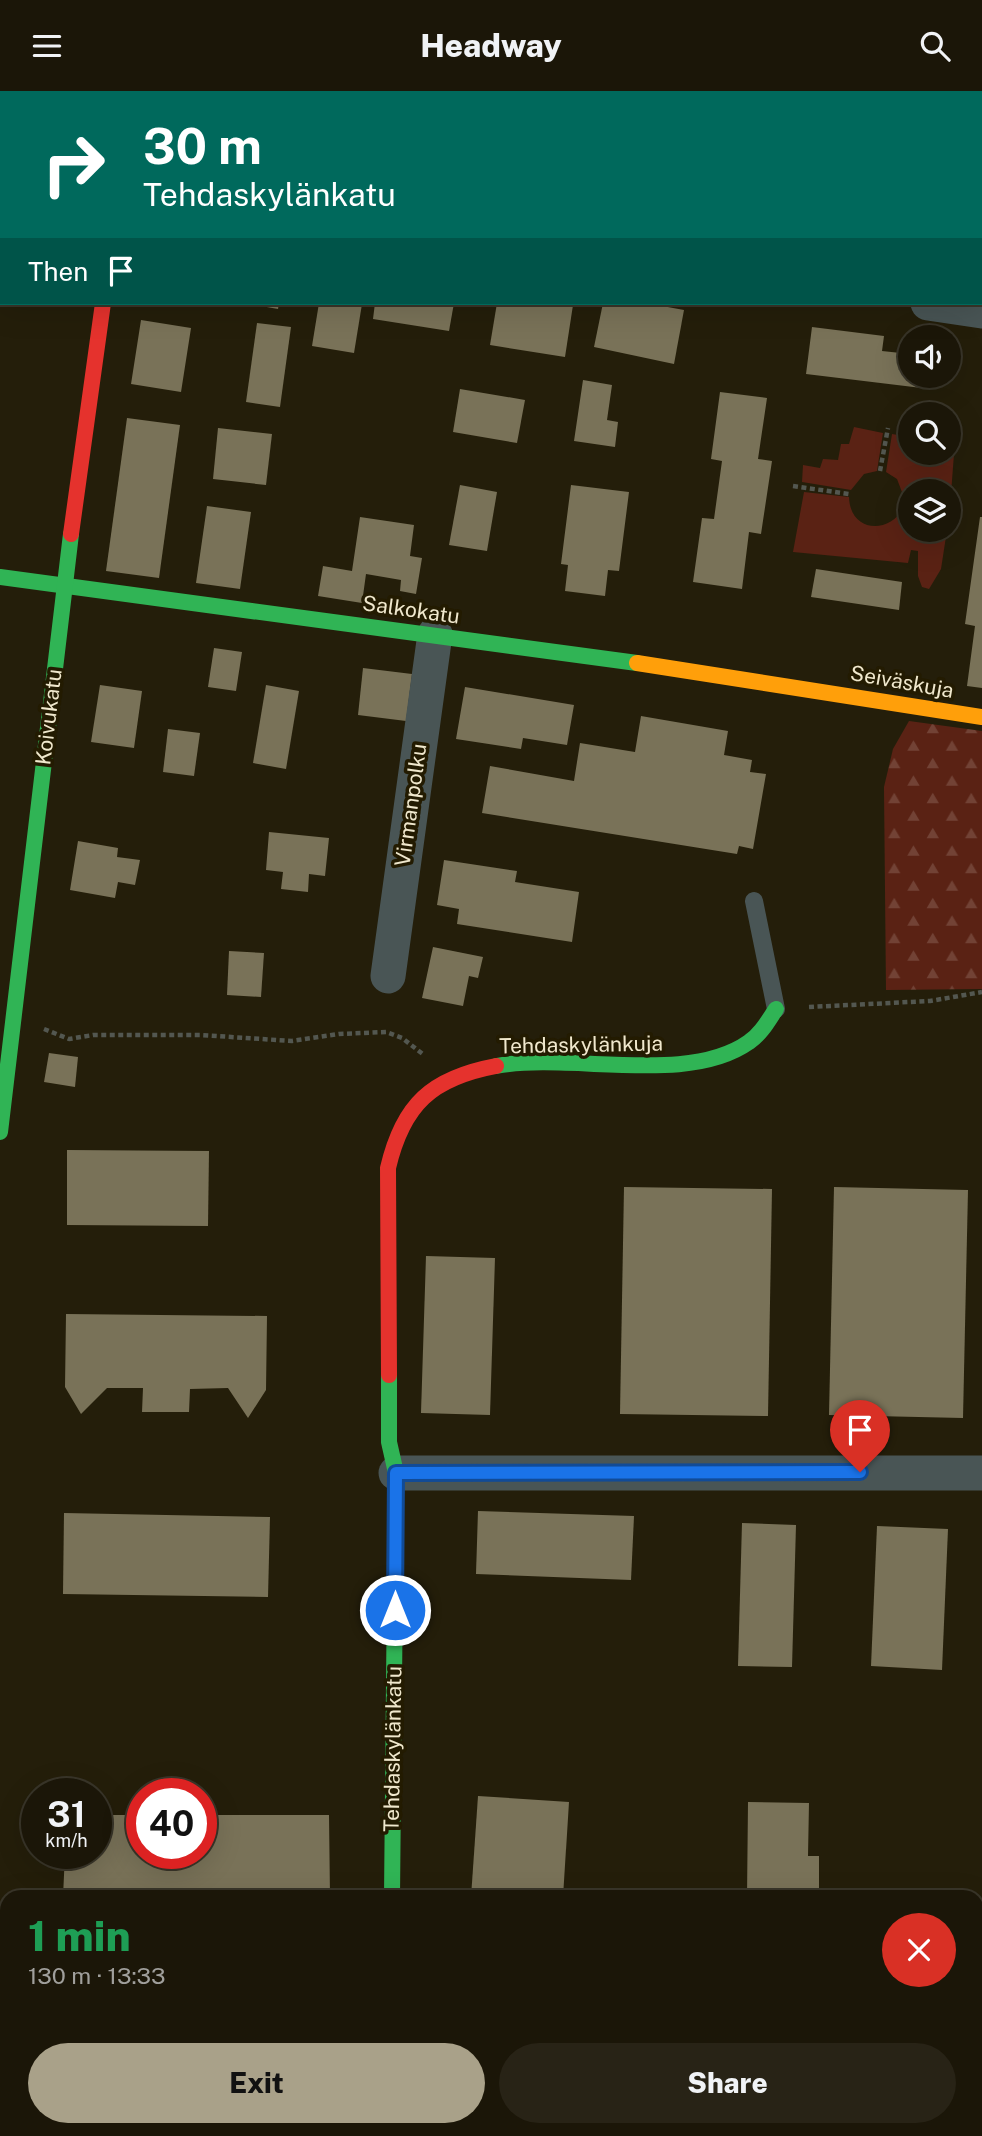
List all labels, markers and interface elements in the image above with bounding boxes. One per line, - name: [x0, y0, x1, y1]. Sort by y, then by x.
- icon: menu: [28, 27, 66, 65]
- text: Headway: [420, 27, 562, 64]
- icon: search: [916, 27, 954, 65]
- text: 30 m: [143, 117, 262, 175]
- icon: right: [28, 119, 119, 210]
- text: Tehdaskylänkatu: [143, 176, 396, 213]
- icon: arrive: [102, 252, 140, 290]
- text: Then: [28, 256, 88, 287]
- map controls: [898, 325, 961, 542]
- button: sound: [898, 325, 961, 388]
- button: search: [898, 402, 961, 465]
- button: layers: [898, 479, 961, 542]
- street label: Salkokatu: [361, 590, 461, 629]
- street label: Seiväskuja: [848, 660, 956, 703]
- street label: Koivukatu: [30, 667, 67, 766]
- street label: Virmanpolku: [390, 742, 432, 868]
- street label: Tehdaskylänkuja: [499, 1031, 663, 1058]
- pin: [830, 1400, 890, 1472]
- icon: arrive: [841, 1411, 879, 1449]
- position arrow: [358, 1573, 432, 1647]
- street label: Tehdaskylänkatu: [379, 1666, 406, 1832]
- speed limit sign: 40: [126, 1778, 217, 1869]
- text: 31: [47, 1794, 86, 1835]
- text: km/h: [45, 1830, 88, 1851]
- text: 1 min: [28, 1911, 131, 1960]
- button: close: [882, 1913, 956, 1987]
- text: 130 m · 13:33: [28, 1962, 165, 1989]
- button: Exit: [28, 2043, 485, 2123]
- button: Share: [499, 2043, 956, 2123]

